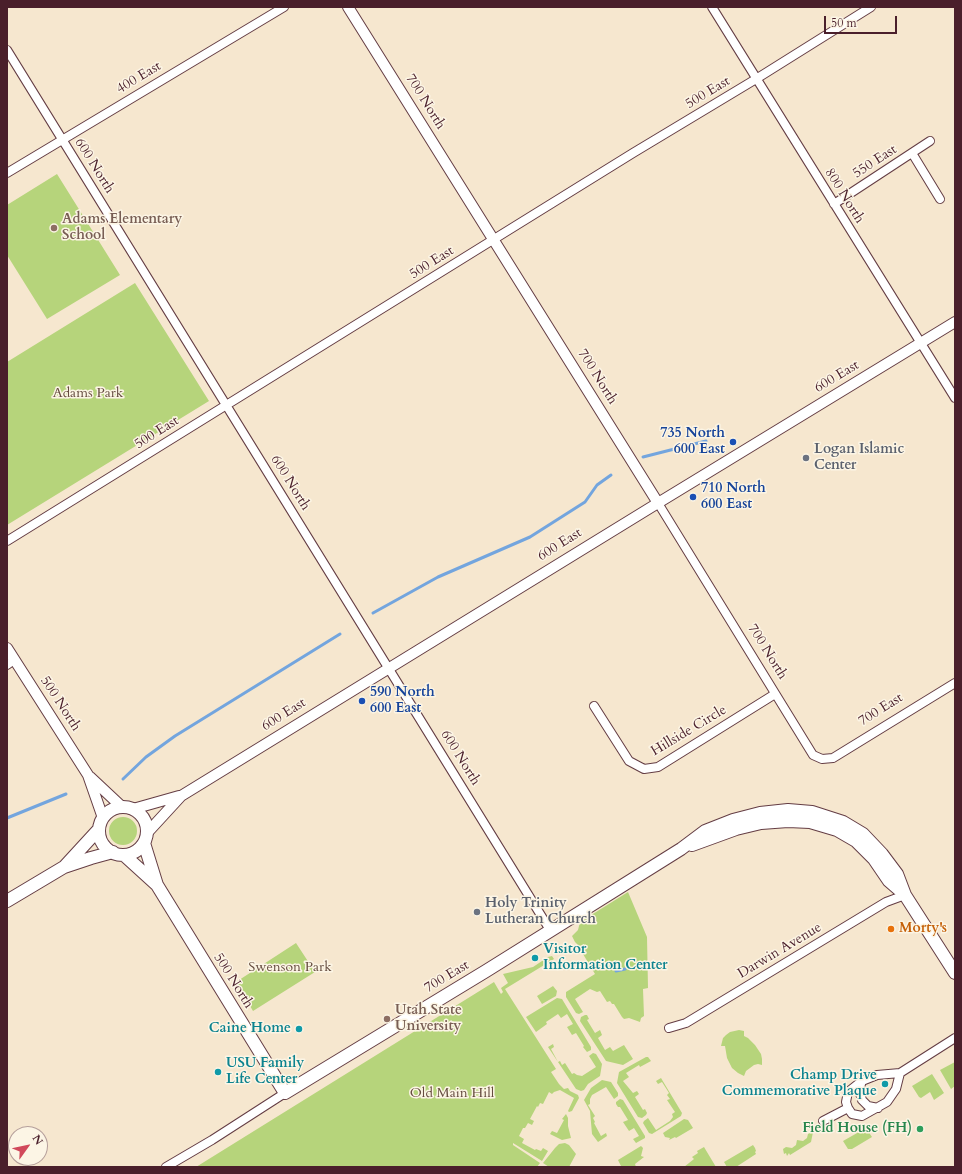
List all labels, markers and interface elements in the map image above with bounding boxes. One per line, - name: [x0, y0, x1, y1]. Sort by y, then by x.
- scale bar: [826, 8, 899, 34]
- text: 50 m: [831, 15, 857, 31]
- street label: 400 East: [114, 58, 164, 98]
- street label: 700 North: [401, 71, 449, 133]
- street label: 500 East: [683, 73, 733, 113]
- street label: 600 North: [70, 135, 118, 197]
- street label: 550 East: [850, 142, 900, 182]
- street label: 800 North: [820, 165, 868, 227]
- place label: Adams Elementary School: [62, 212, 182, 244]
- marker: Adams Elementary School: [49, 223, 59, 233]
- street label: 500 East: [407, 243, 457, 283]
- street label: 700 North: [573, 346, 621, 408]
- street label: 600 East: [812, 357, 862, 397]
- park label: Adams Park: [53, 386, 123, 402]
- street label: 500 East: [132, 413, 182, 453]
- place label: 735 North 600 East: [660, 426, 725, 458]
- marker: 735 North 600 East: [728, 437, 738, 447]
- place label: Logan Islamic Center: [814, 442, 904, 474]
- street label: 600 North: [266, 452, 314, 514]
- marker: Logan Islamic Center: [801, 453, 811, 463]
- place label: 710 North 600 East: [701, 481, 766, 514]
- marker: 710 North 600 East: [688, 492, 698, 502]
- street label: 600 East: [535, 525, 585, 565]
- street label: 700 North: [743, 621, 791, 683]
- street label: 500 North: [36, 673, 84, 735]
- place label: 590 North 600 East: [370, 685, 435, 718]
- street label: 700 East: [856, 690, 906, 730]
- street label: 600 East: [259, 695, 309, 735]
- marker: 590 North 600 East: [357, 696, 367, 706]
- street label: Hillside Circle: [648, 702, 730, 760]
- street label: 600 North: [436, 727, 484, 789]
- place label: Holy Trinity Lutheran Church: [485, 896, 596, 928]
- marker: Holy Trinity Lutheran Church: [472, 907, 482, 917]
- street label: Darwin Avenue: [735, 919, 825, 983]
- place label: Morty's: [899, 921, 947, 937]
- marker: Morty's: [886, 924, 896, 934]
- place label: Visitor Information Center: [543, 942, 668, 974]
- street label: 500 North: [209, 950, 257, 1012]
- marker: Visitor Information Center: [530, 953, 540, 963]
- street label: 700 East: [422, 957, 472, 997]
- park label: Swenson Park: [248, 960, 332, 976]
- place label: Utah State University: [395, 1003, 462, 1036]
- marker: Utah State University: [382, 1014, 392, 1024]
- place label: Caine Home: [209, 1021, 291, 1037]
- marker: Caine Home: [294, 1024, 304, 1034]
- place label: USU Family Life Center: [226, 1056, 304, 1088]
- marker: USU Family Life Center: [213, 1067, 223, 1077]
- place label: Champ Drive Commemorative Plaque: [722, 1068, 877, 1100]
- marker: Champ Drive Commemorative Plaque: [880, 1079, 890, 1089]
- park label: Old Main Hill: [410, 1086, 494, 1102]
- place label: Field House (FH): [802, 1121, 912, 1137]
- marker: Field House (FH): [915, 1124, 925, 1134]
- north arrow: [8, 1126, 48, 1166]
- text: N: [29, 1132, 47, 1148]

